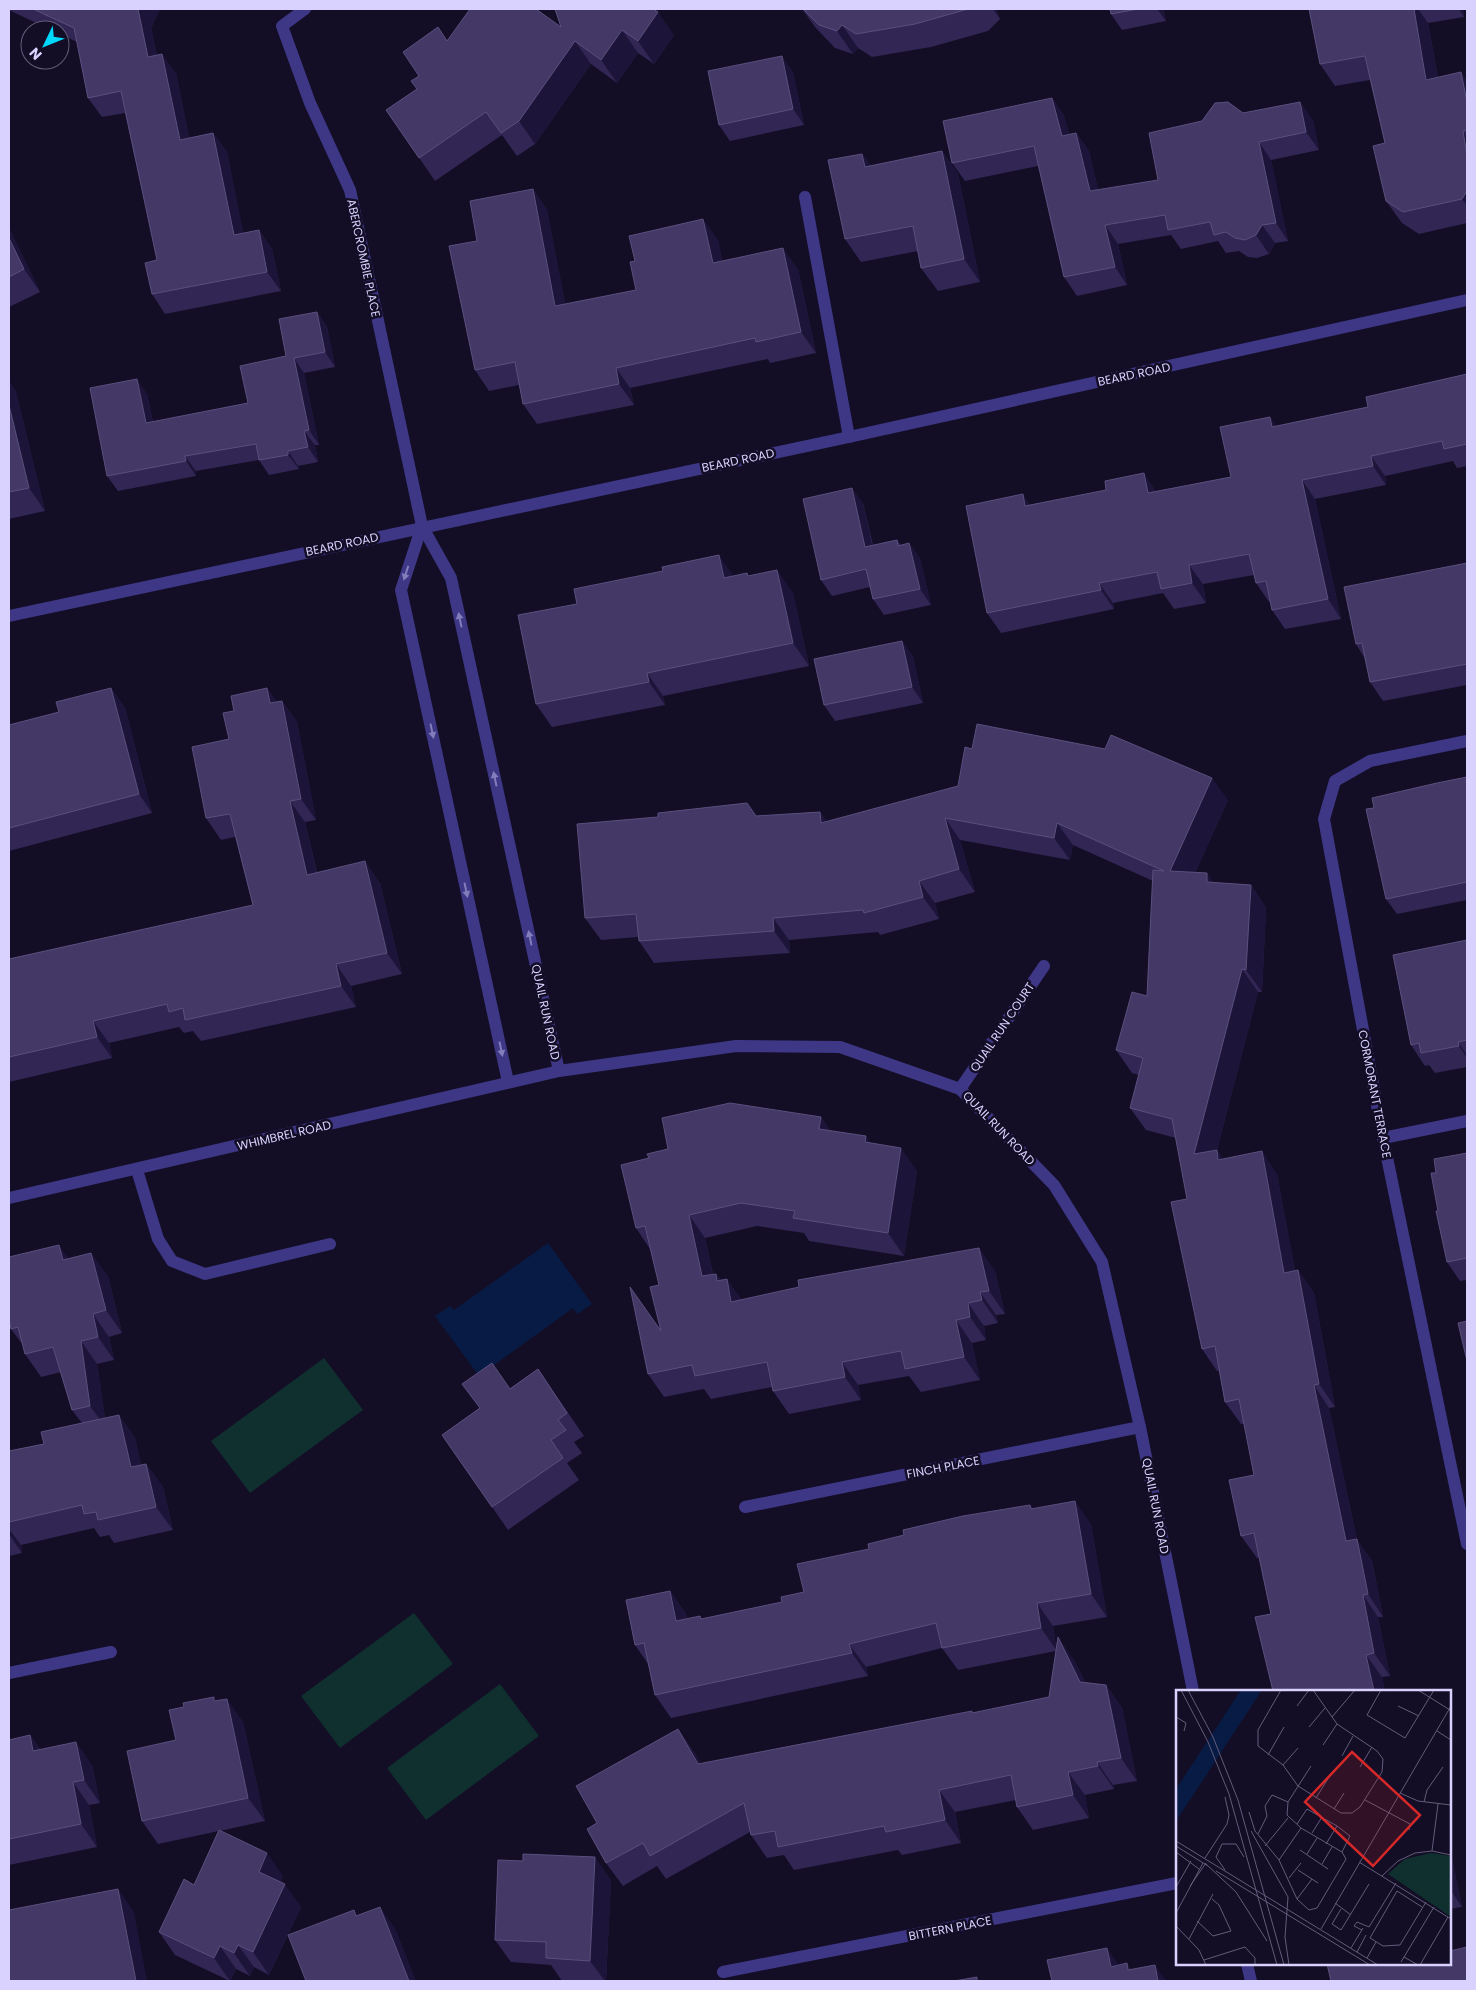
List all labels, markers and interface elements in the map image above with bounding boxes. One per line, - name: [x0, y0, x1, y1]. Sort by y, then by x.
- north arrow: [20, 20, 70, 70]
- text: N: [25, 43, 46, 65]
- street label: ABERCROMBIE PLACE: [343, 197, 385, 319]
- street label: BEARD ROAD: [1096, 358, 1172, 390]
- street label: BEARD ROAD: [700, 444, 776, 476]
- street label: BEARD ROAD: [304, 528, 380, 560]
- one-way arrow: [402, 565, 410, 580]
- one-way arrow: [456, 613, 464, 628]
- one-way arrow: [428, 724, 436, 739]
- one-way arrow: [491, 771, 499, 786]
- one-way arrow: [462, 882, 470, 897]
- one-way arrow: [526, 930, 534, 945]
- street label: QUAIL RUN ROAD: [528, 963, 564, 1061]
- street label: QUAIL RUN COURT: [966, 978, 1039, 1075]
- street label: CORMORANT TERRACE: [1354, 1029, 1396, 1159]
- one-way arrow: [497, 1041, 505, 1056]
- street label: QUAIL RUN ROAD: [959, 1087, 1039, 1169]
- street label: WHIMBREL ROAD: [235, 1116, 333, 1154]
- street label: FINCH PLACE: [905, 1452, 981, 1482]
- street label: QUAIL RUN ROAD: [1138, 1457, 1174, 1555]
- inset map: [1176, 1690, 1451, 1965]
- street label: BITTERN PLACE: [907, 1912, 993, 1944]

